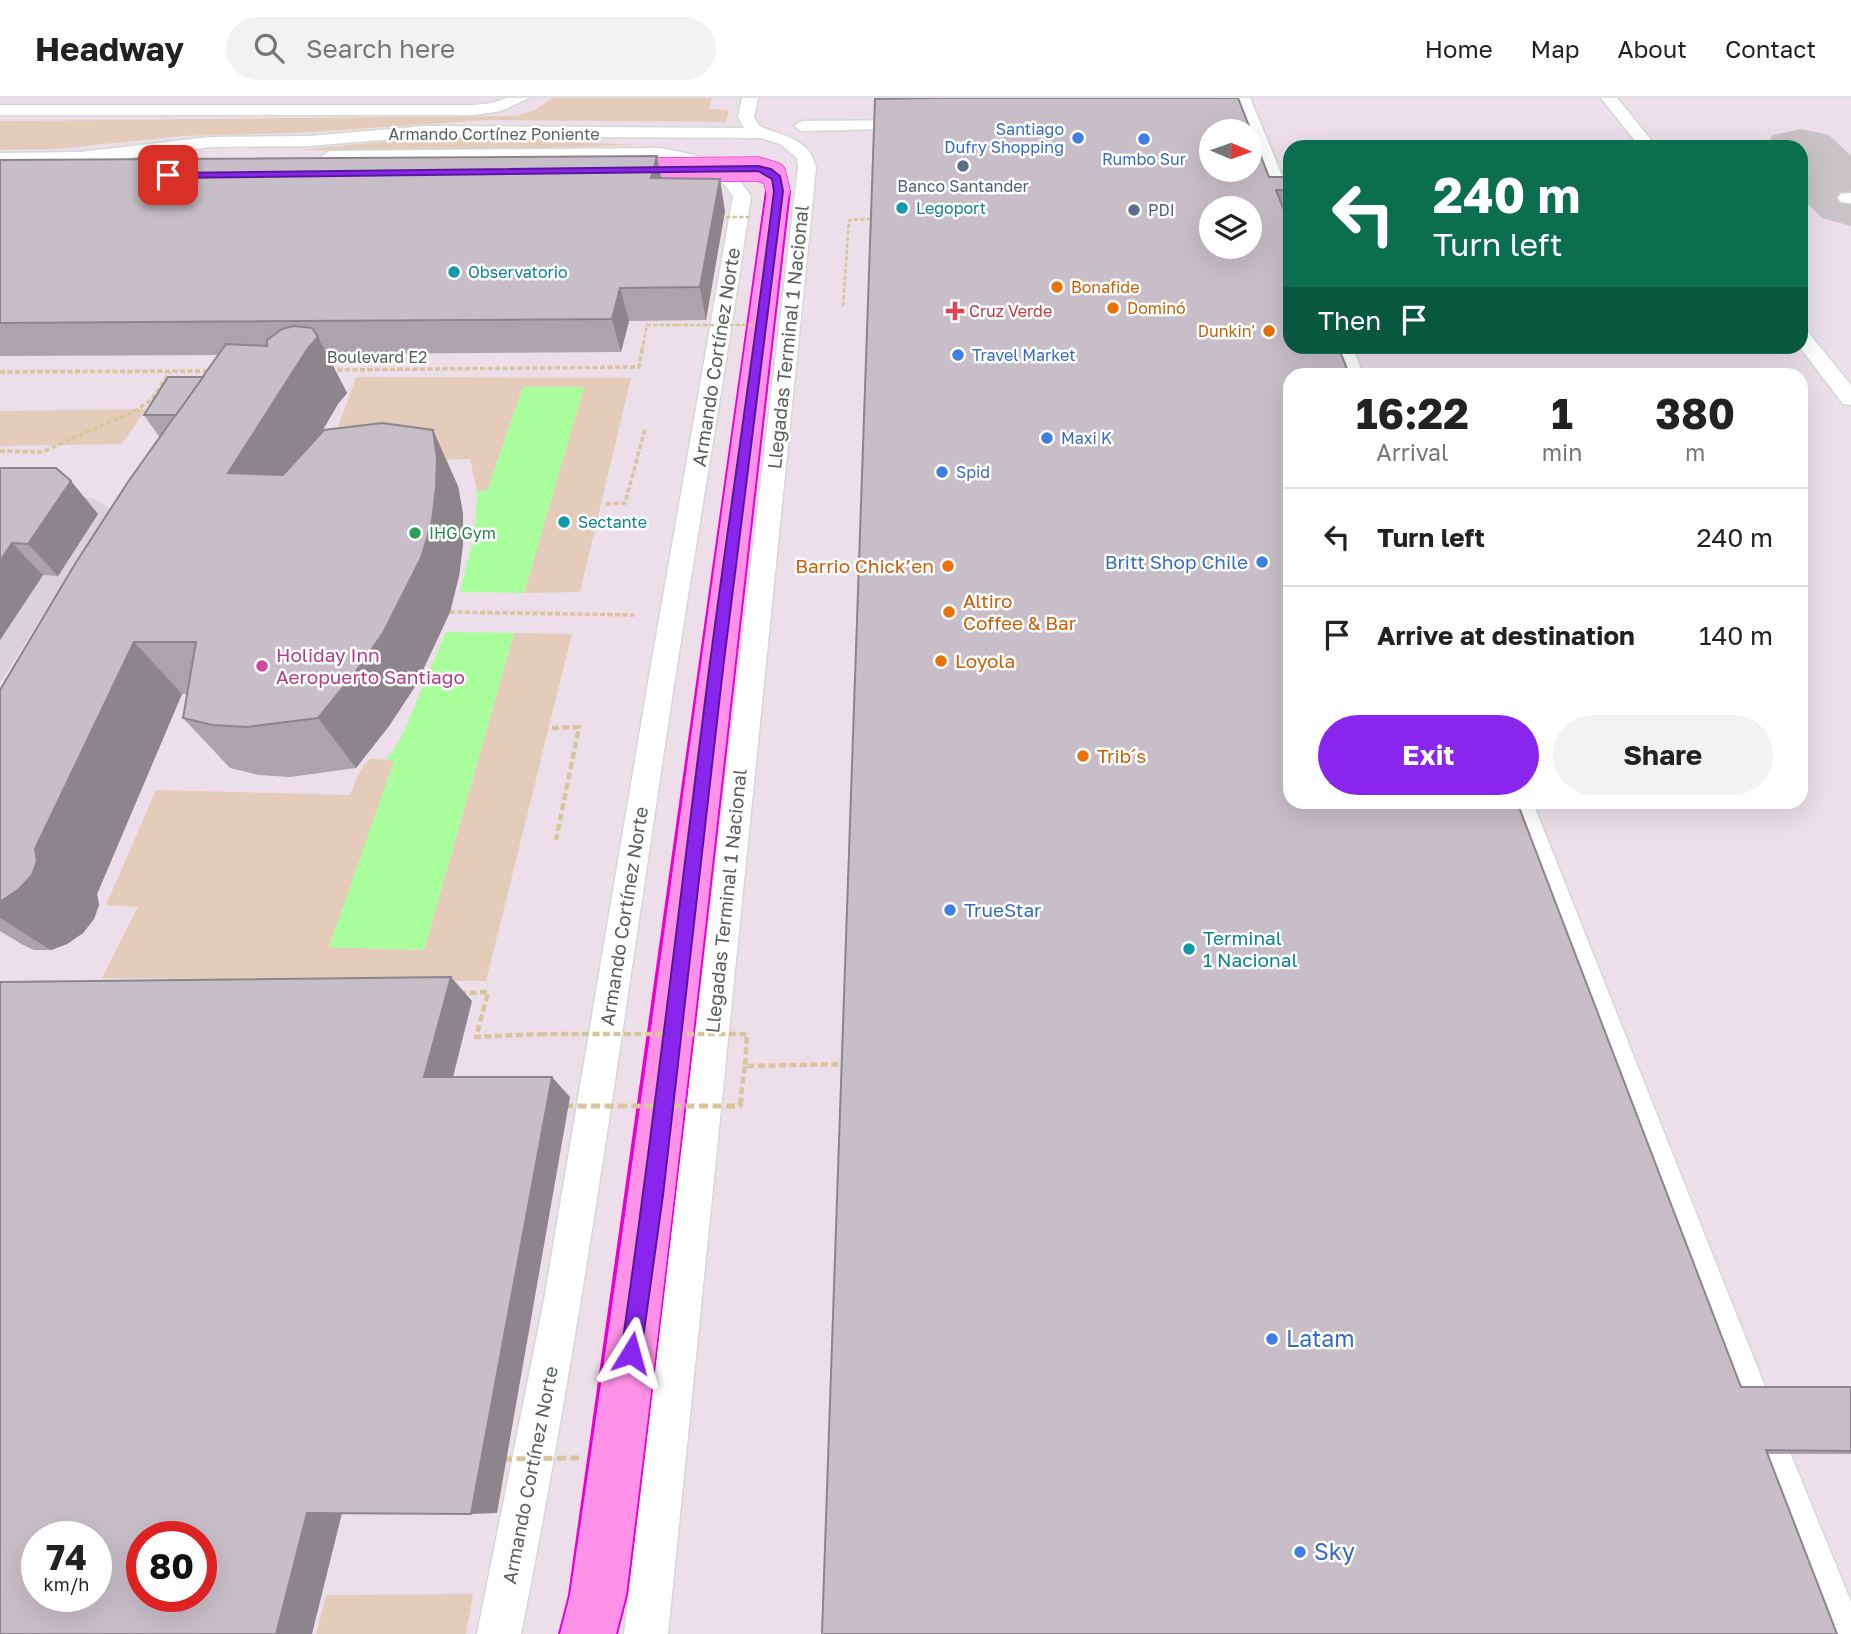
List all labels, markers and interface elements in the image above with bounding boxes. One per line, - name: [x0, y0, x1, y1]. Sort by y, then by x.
- search box: [226, 17, 716, 80]
- text: Headway: [35, 29, 184, 68]
- icon: search: [250, 29, 288, 67]
- text: Search here: [306, 33, 455, 64]
- text: Home: [1425, 34, 1493, 63]
- text: Map: [1531, 34, 1580, 63]
- text: About: [1618, 34, 1687, 63]
- text: Contact: [1725, 34, 1816, 63]
- place label: Santiago Dufry Shopping: [944, 119, 1064, 157]
- north arrow: [1199, 119, 1262, 182]
- map controls: [1199, 119, 1262, 259]
- street label: Armando Cortínez Poniente: [388, 124, 600, 144]
- marker: Santiago Dufry Shopping: [1070, 130, 1086, 146]
- marker: Rumbo Sur: [1136, 131, 1152, 147]
- pin: [138, 145, 198, 205]
- place label: Rumbo Sur: [1102, 149, 1186, 169]
- icon: arrive: [149, 156, 187, 194]
- marker: Banco Santander: [955, 158, 971, 174]
- text: 240 m: [1433, 165, 1581, 224]
- icon: left: [1318, 168, 1409, 259]
- place label: Banco Santander: [897, 176, 1029, 196]
- button: layers: [1199, 196, 1262, 259]
- place label: Legoport: [916, 198, 986, 218]
- marker: Legoport: [894, 200, 910, 216]
- place label: PDI: [1148, 200, 1175, 220]
- marker: PDI: [1126, 202, 1142, 218]
- street label: Llegadas Terminal 1 Nacional: [762, 204, 813, 470]
- text: Turn left: [1433, 225, 1562, 263]
- street label: Armando Cortínez Norte: [687, 246, 744, 468]
- place label: Observatorio: [468, 262, 568, 282]
- marker: Observatorio: [446, 264, 462, 280]
- place label: Bonafide: [1071, 277, 1139, 297]
- marker: Bonafide: [1049, 279, 1065, 295]
- place label: Dominó: [1127, 298, 1186, 318]
- marker: Dominó: [1105, 300, 1121, 316]
- place label: Cruz Verde: [969, 301, 1052, 321]
- icon: arrive: [1395, 301, 1433, 339]
- marker: Cruz Verde: [947, 303, 963, 319]
- text: Then: [1318, 305, 1381, 336]
- place label: Dunkin': [1198, 321, 1255, 341]
- marker: Dunkin': [1261, 323, 1277, 339]
- place label: Travel Market: [972, 345, 1076, 365]
- street label: Boulevard E2: [327, 347, 427, 367]
- marker: Travel Market: [950, 347, 966, 363]
- text: 16:22: [1356, 388, 1469, 438]
- text: 1: [1551, 388, 1573, 438]
- text: 380: [1655, 388, 1735, 438]
- place label: Maxi K: [1061, 428, 1112, 448]
- marker: Maxi K: [1039, 430, 1055, 446]
- text: Arrival: [1376, 438, 1448, 466]
- text: min: [1542, 438, 1582, 466]
- text: m: [1685, 438, 1705, 466]
- place label: Spid: [956, 462, 990, 482]
- marker: Spid: [934, 464, 950, 480]
- place label: Sectante: [578, 512, 647, 532]
- marker: Sectante: [556, 514, 572, 530]
- icon: left: [1318, 518, 1356, 556]
- text: Turn left: [1377, 522, 1485, 553]
- text: 240 m: [1696, 522, 1773, 553]
- place label: IHG Gym: [429, 523, 496, 543]
- marker: IHG Gym: [407, 525, 423, 541]
- place label: Britt Shop Chile: [1105, 550, 1248, 573]
- place label: Barrio Chick’en: [795, 554, 934, 577]
- marker: Britt Shop Chile: [1254, 554, 1270, 570]
- marker: Barrio Chick’en: [940, 558, 956, 574]
- place label: Altiro Coffee & Bar: [963, 589, 1077, 634]
- marker: Altiro Coffee & Bar: [941, 604, 957, 620]
- icon: arrive: [1318, 616, 1356, 654]
- text: Arrive at destination: [1377, 620, 1635, 651]
- text: 140 m: [1699, 620, 1773, 651]
- place label: Holiday Inn Aeropuerto Santiago: [276, 643, 465, 688]
- place label: Loyola: [955, 649, 1015, 672]
- marker: Loyola: [933, 653, 949, 669]
- marker: Holiday Inn Aeropuerto Santiago: [254, 658, 270, 674]
- button: Exit: [1318, 715, 1539, 795]
- button: Share: [1553, 715, 1773, 795]
- place label: Trib´s: [1097, 744, 1146, 767]
- marker: Trib´s: [1075, 748, 1091, 764]
- street label: Llegadas Terminal 1 Nacional: [700, 768, 751, 1034]
- street label: Armando Cortínez Norte: [595, 805, 652, 1027]
- place label: TrueStar: [964, 898, 1042, 921]
- marker: TrueStar: [942, 902, 958, 918]
- place label: Terminal 1 Nacional: [1203, 926, 1298, 971]
- marker: Terminal 1 Nacional: [1181, 941, 1197, 957]
- position arrow: [594, 1316, 668, 1390]
- place label: Latam: [1286, 1324, 1355, 1352]
- marker: Latam: [1264, 1331, 1280, 1347]
- street label: Armando Cortínez Norte: [497, 1364, 562, 1586]
- speed limit sign: 80: [126, 1521, 217, 1612]
- text: 74: [46, 1536, 87, 1578]
- place label: Sky: [1314, 1537, 1355, 1565]
- marker: Sky: [1292, 1544, 1308, 1560]
- text: km/h: [44, 1573, 89, 1595]

